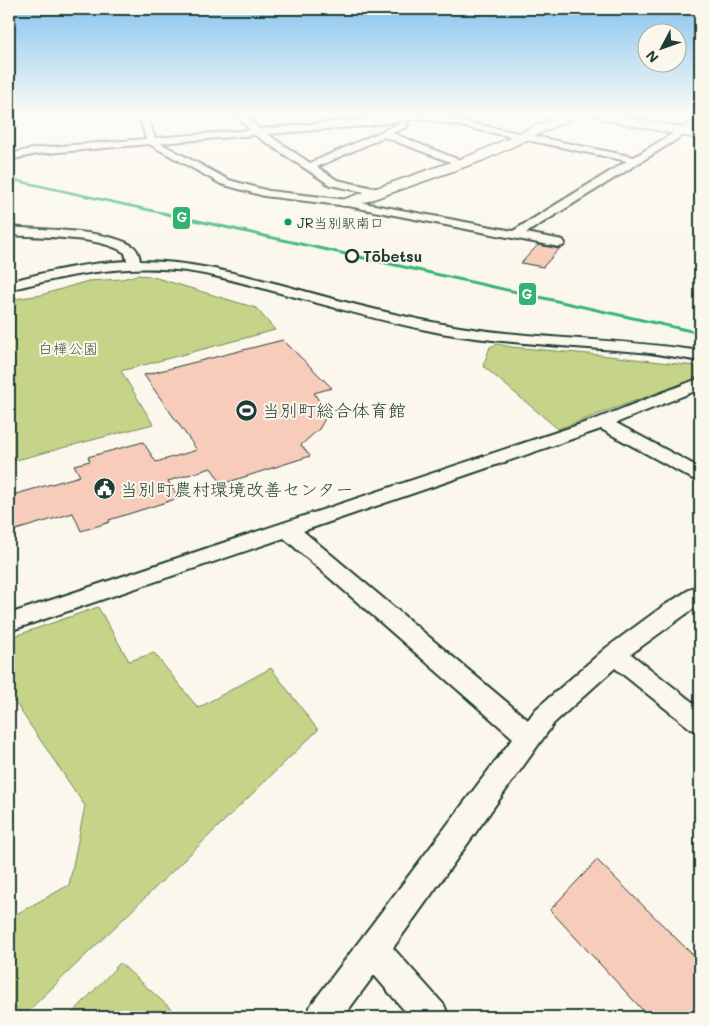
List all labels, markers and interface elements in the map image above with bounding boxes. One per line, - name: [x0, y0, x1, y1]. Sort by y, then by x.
- north arrow: [636, 22, 686, 72]
- text: N: [641, 47, 662, 67]
- line badge: G: [172, 206, 191, 230]
- text: G: [177, 207, 188, 226]
- place label: JR当別駅南口: [297, 213, 384, 232]
- marker: JR当別駅南口: [283, 217, 293, 227]
- place label: Tōbetsu: [363, 246, 422, 266]
- marker: Tōbetsu: [345, 249, 359, 263]
- line badge: G: [518, 282, 537, 306]
- text: G: [522, 284, 533, 303]
- park label: 白樺公園: [38, 338, 98, 358]
- sports icon: 当別町総合体育館: [234, 398, 258, 422]
- place label: 当別町総合体育館: [262, 398, 406, 422]
- public building icon: 当別町農村環境改善センター: [92, 477, 116, 501]
- place label: 当別町農村環境改善センター: [120, 477, 353, 501]

